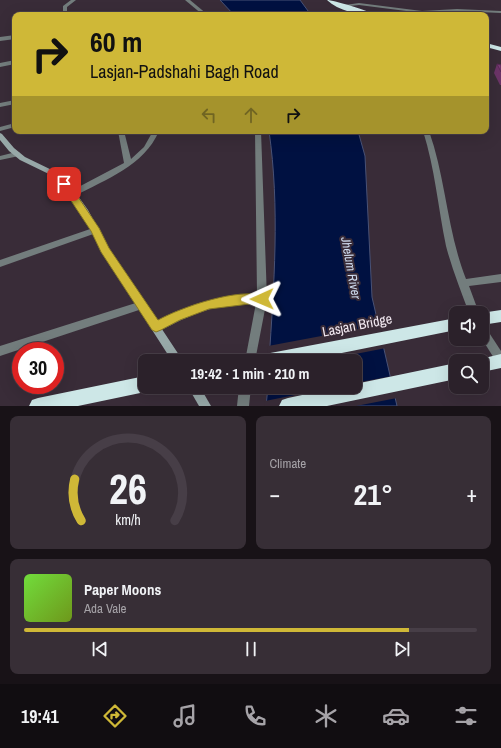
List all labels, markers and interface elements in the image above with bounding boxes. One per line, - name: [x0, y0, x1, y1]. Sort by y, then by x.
- text: 60 m: [90, 23, 142, 61]
- icon: right: [24, 28, 76, 80]
- text: Lasjan-Padshahi Bagh Road: [90, 59, 279, 84]
- icon: left: [198, 104, 220, 126]
- icon: ahead: [240, 104, 262, 126]
- icon: right: [282, 104, 304, 126]
- pin: [47, 167, 81, 201]
- icon: arrive: [53, 173, 75, 195]
- water label: Jhelum River: [337, 235, 365, 301]
- position arrow: [241, 278, 283, 320]
- map controls: [449, 306, 489, 394]
- button: sound: [449, 306, 489, 346]
- street label: Lasjan Bridge: [321, 309, 393, 341]
- speed limit sign: 30: [12, 342, 64, 394]
- button: search: [449, 354, 489, 394]
- text: 19:42 · 1 min · 210 m: [191, 363, 309, 384]
- text: Climate: [270, 455, 306, 472]
- text: 26: [109, 460, 147, 516]
- text: 21°: [354, 474, 393, 514]
- text: −: [270, 479, 280, 509]
- text: +: [466, 479, 477, 509]
- text: km/h: [115, 509, 140, 528]
- text: Paper Moons: [84, 579, 161, 600]
- text: Ada Vale: [84, 600, 126, 617]
- icon: previous: [89, 638, 111, 660]
- icon: pause: [240, 638, 262, 660]
- icon: next: [391, 638, 413, 660]
- icon: directions: [101, 702, 129, 730]
- icon: music: [171, 702, 199, 730]
- icon: phone: [241, 702, 269, 730]
- icon: climate: [312, 702, 340, 730]
- icon: car: [382, 702, 410, 730]
- icon: filters: [452, 702, 480, 730]
- text: 19:41: [21, 704, 59, 729]

